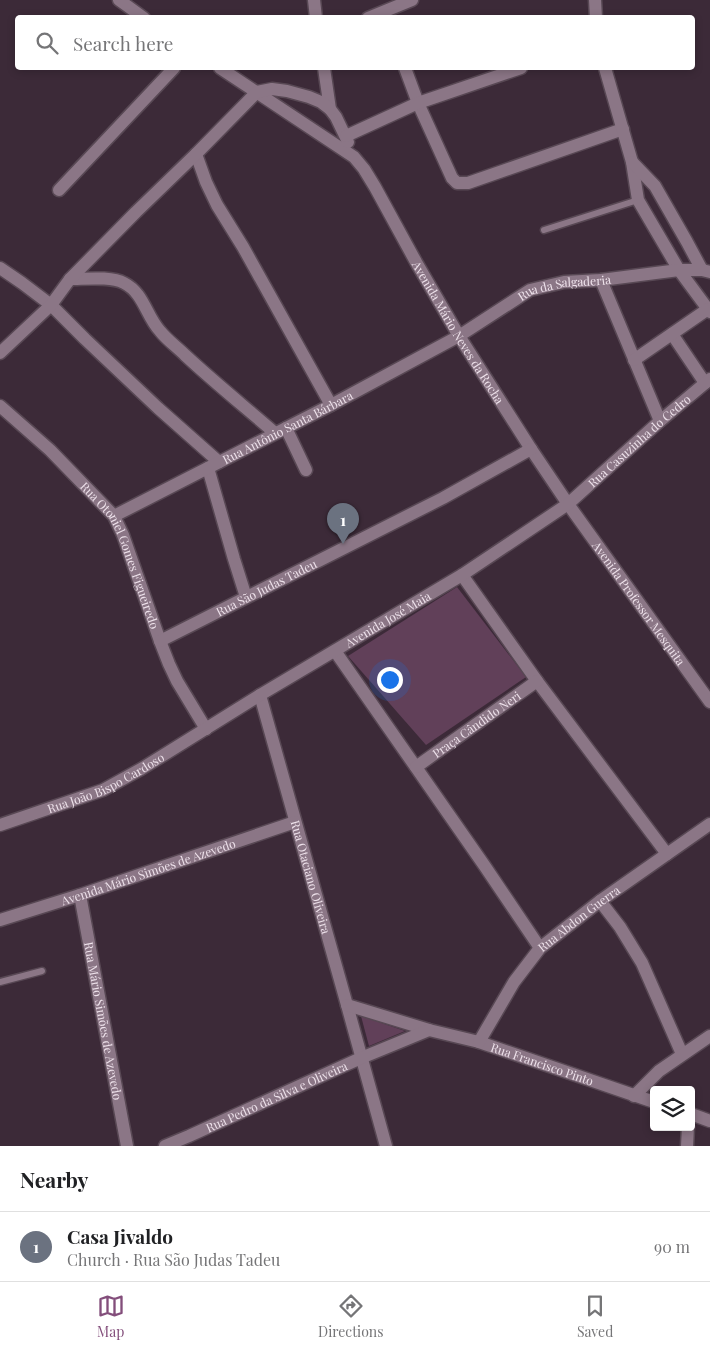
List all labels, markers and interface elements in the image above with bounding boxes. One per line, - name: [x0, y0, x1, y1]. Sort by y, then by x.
- search box: [15, 15, 695, 70]
- icon: search: [33, 29, 61, 57]
- text: Search here: [73, 30, 173, 56]
- street label: Avenida Mário Neves da Rocha: [408, 257, 508, 407]
- street label: Rua da Salgaderia: [514, 271, 612, 304]
- street label: Rua Antônio Santa Bárbara: [220, 387, 355, 467]
- street label: Rua Casuzinha do Cedro: [584, 391, 694, 490]
- street label: Rua Otoniel Gomes Figueiredo: [77, 478, 163, 631]
- pin: 1: [327, 503, 359, 544]
- street label: Avenida Professor Mesquita: [589, 537, 689, 668]
- street label: Rua São Judas Tadeu: [213, 555, 319, 619]
- street label: Avenida José Maia: [341, 588, 433, 651]
- your location: [377, 667, 403, 693]
- street label: Praça Cândido Neri: [429, 687, 524, 761]
- street label: Rua João Bispo Cardoso: [45, 749, 167, 816]
- street label: Rua Otaciano Oliveira: [288, 818, 335, 936]
- street label: Avenida Mário Simões de Azevedo: [58, 835, 238, 909]
- street label: Rua Abdon Guerra: [534, 882, 623, 955]
- street label: Rua Mário Simões de Azevedo: [81, 940, 126, 1102]
- street label: Rua Francisco Pinto: [489, 1039, 596, 1089]
- street label: Rua Pedro da Silva e Oliveira: [203, 1057, 350, 1135]
- map controls: [650, 1086, 695, 1131]
- button: layers: [650, 1086, 695, 1131]
- text: Nearby: [20, 1165, 89, 1193]
- text: Casa Jivaldo: [67, 1223, 173, 1249]
- text: 1: [33, 1236, 39, 1257]
- text: 90 m: [654, 1236, 690, 1257]
- text: Church · Rua São Judas Tadeu: [67, 1249, 280, 1270]
- tab: Map: [97, 1292, 125, 1341]
- tab: Directions: [318, 1292, 384, 1341]
- tab: Saved: [577, 1292, 613, 1341]

